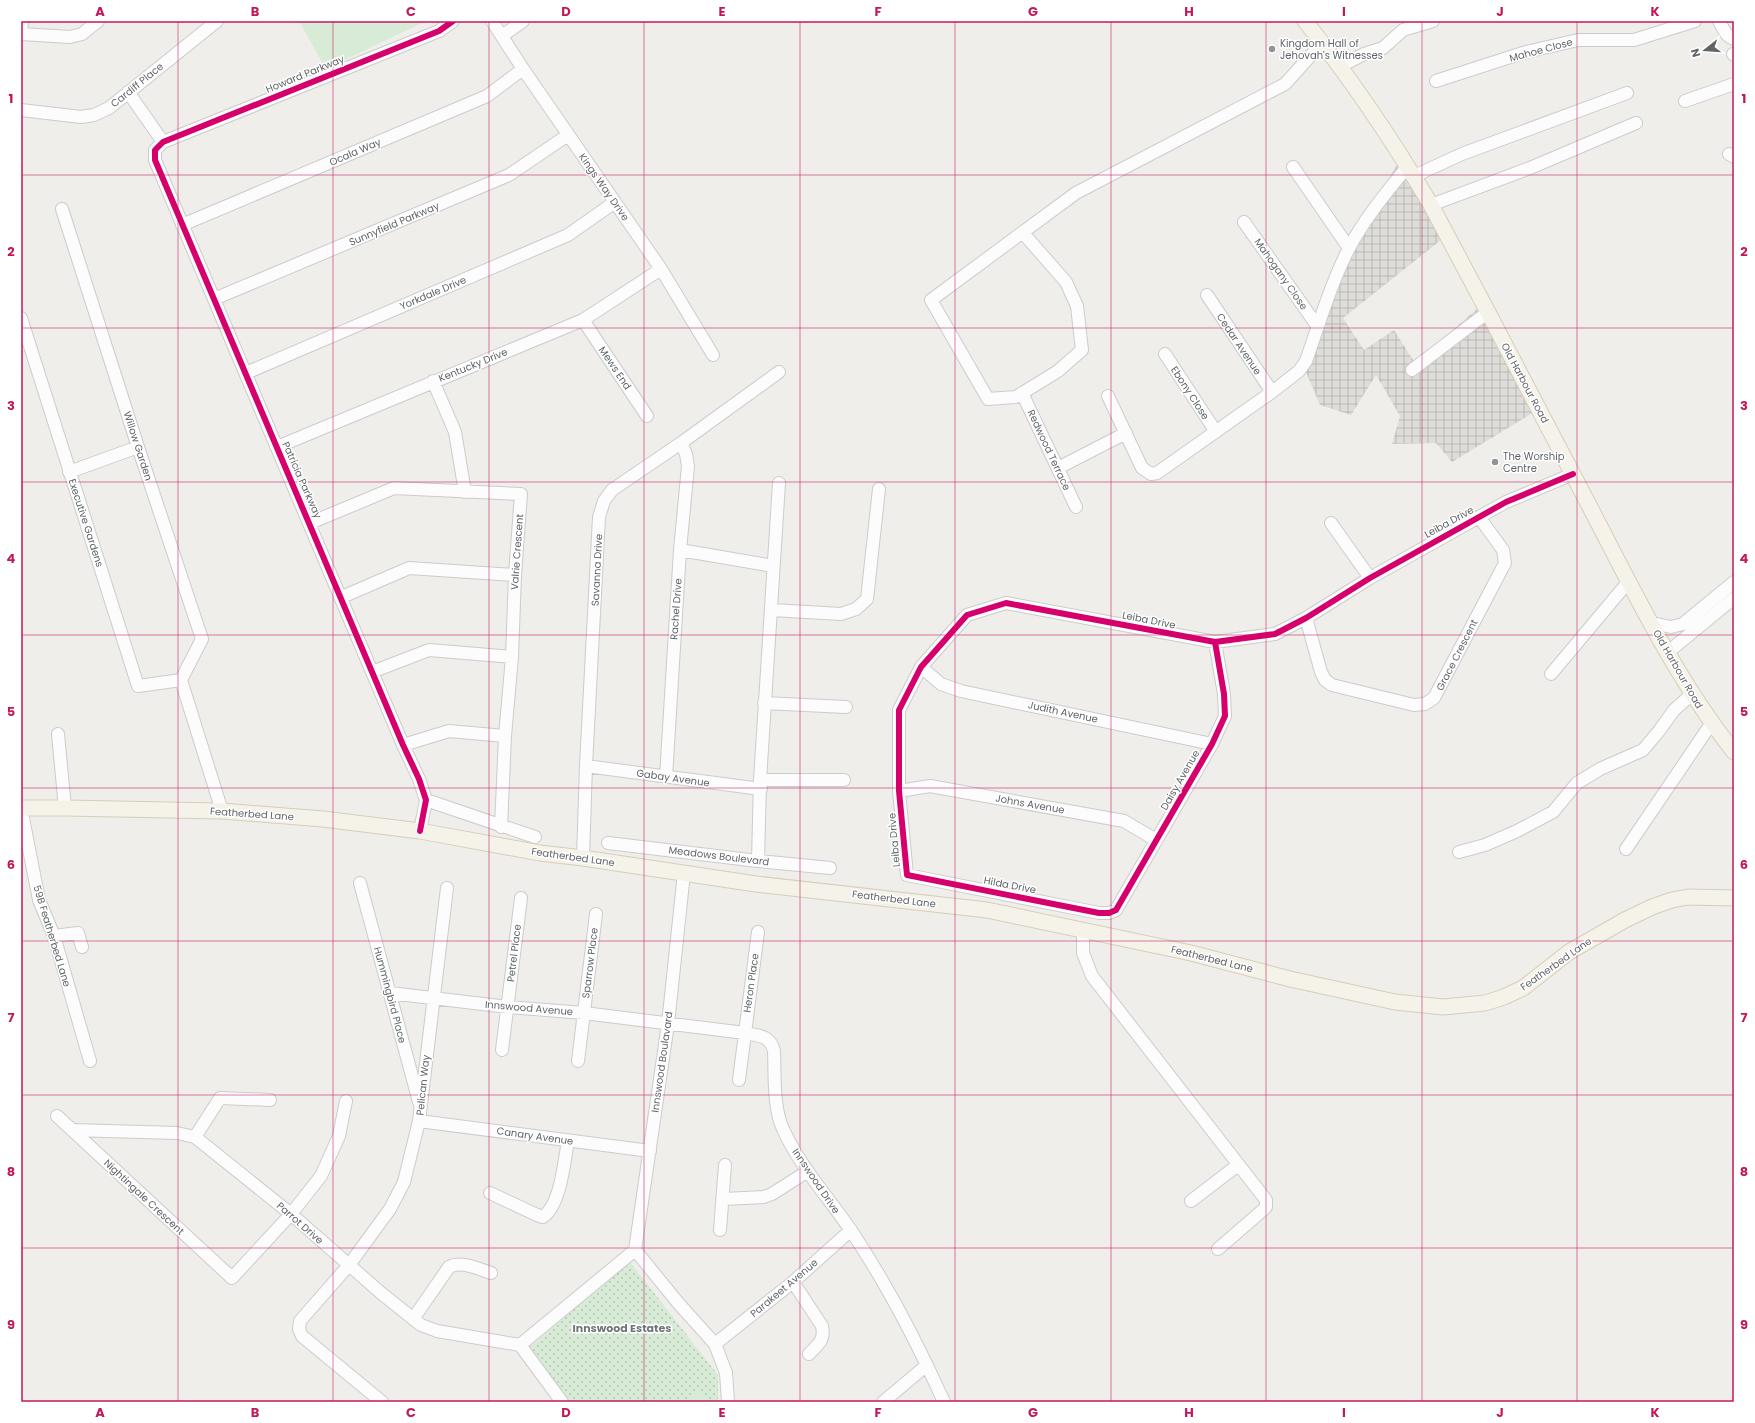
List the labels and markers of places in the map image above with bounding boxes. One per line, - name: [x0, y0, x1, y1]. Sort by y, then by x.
- place label: Kingdom Hall of Jehovah's Witnesses: [1280, 36, 1383, 63]
- marker: Kingdom Hall of Jehovah's Witnesses: [1267, 44, 1277, 54]
- place label: The Worship Centre: [1503, 449, 1565, 476]
- marker: The Worship Centre: [1490, 457, 1500, 467]

